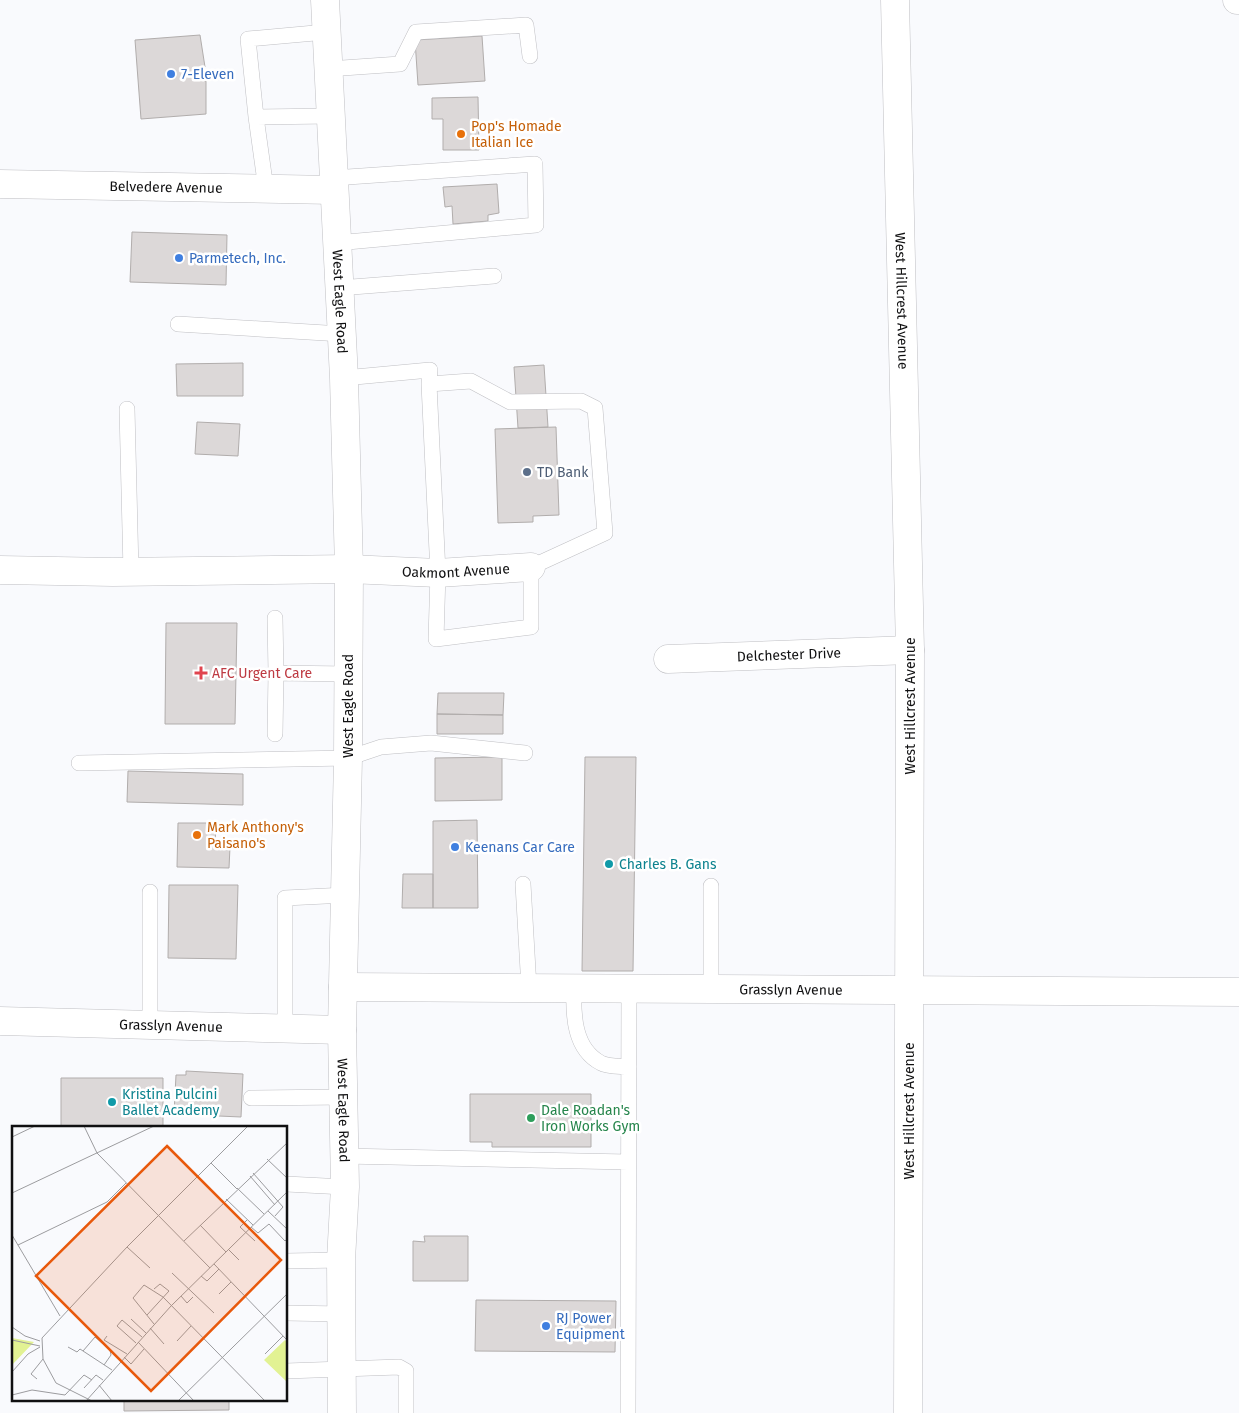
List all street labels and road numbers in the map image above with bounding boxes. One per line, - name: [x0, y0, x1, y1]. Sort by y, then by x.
- street label: Belvedere Avenue: [109, 177, 223, 197]
- street label: West Hillcrest Avenue: [892, 232, 912, 370]
- street label: West Eagle Road: [329, 249, 351, 354]
- street label: Oakmont Avenue: [401, 560, 510, 582]
- street label: West Hillcrest Avenue: [902, 637, 919, 775]
- street label: Delchester Drive: [736, 644, 841, 665]
- street label: West Eagle Road: [340, 654, 357, 758]
- street label: Grasslyn Avenue: [739, 981, 843, 998]
- street label: Grasslyn Avenue: [119, 1016, 223, 1035]
- street label: West Hillcrest Avenue: [901, 1042, 918, 1180]
- street label: West Eagle Road: [334, 1058, 353, 1163]

